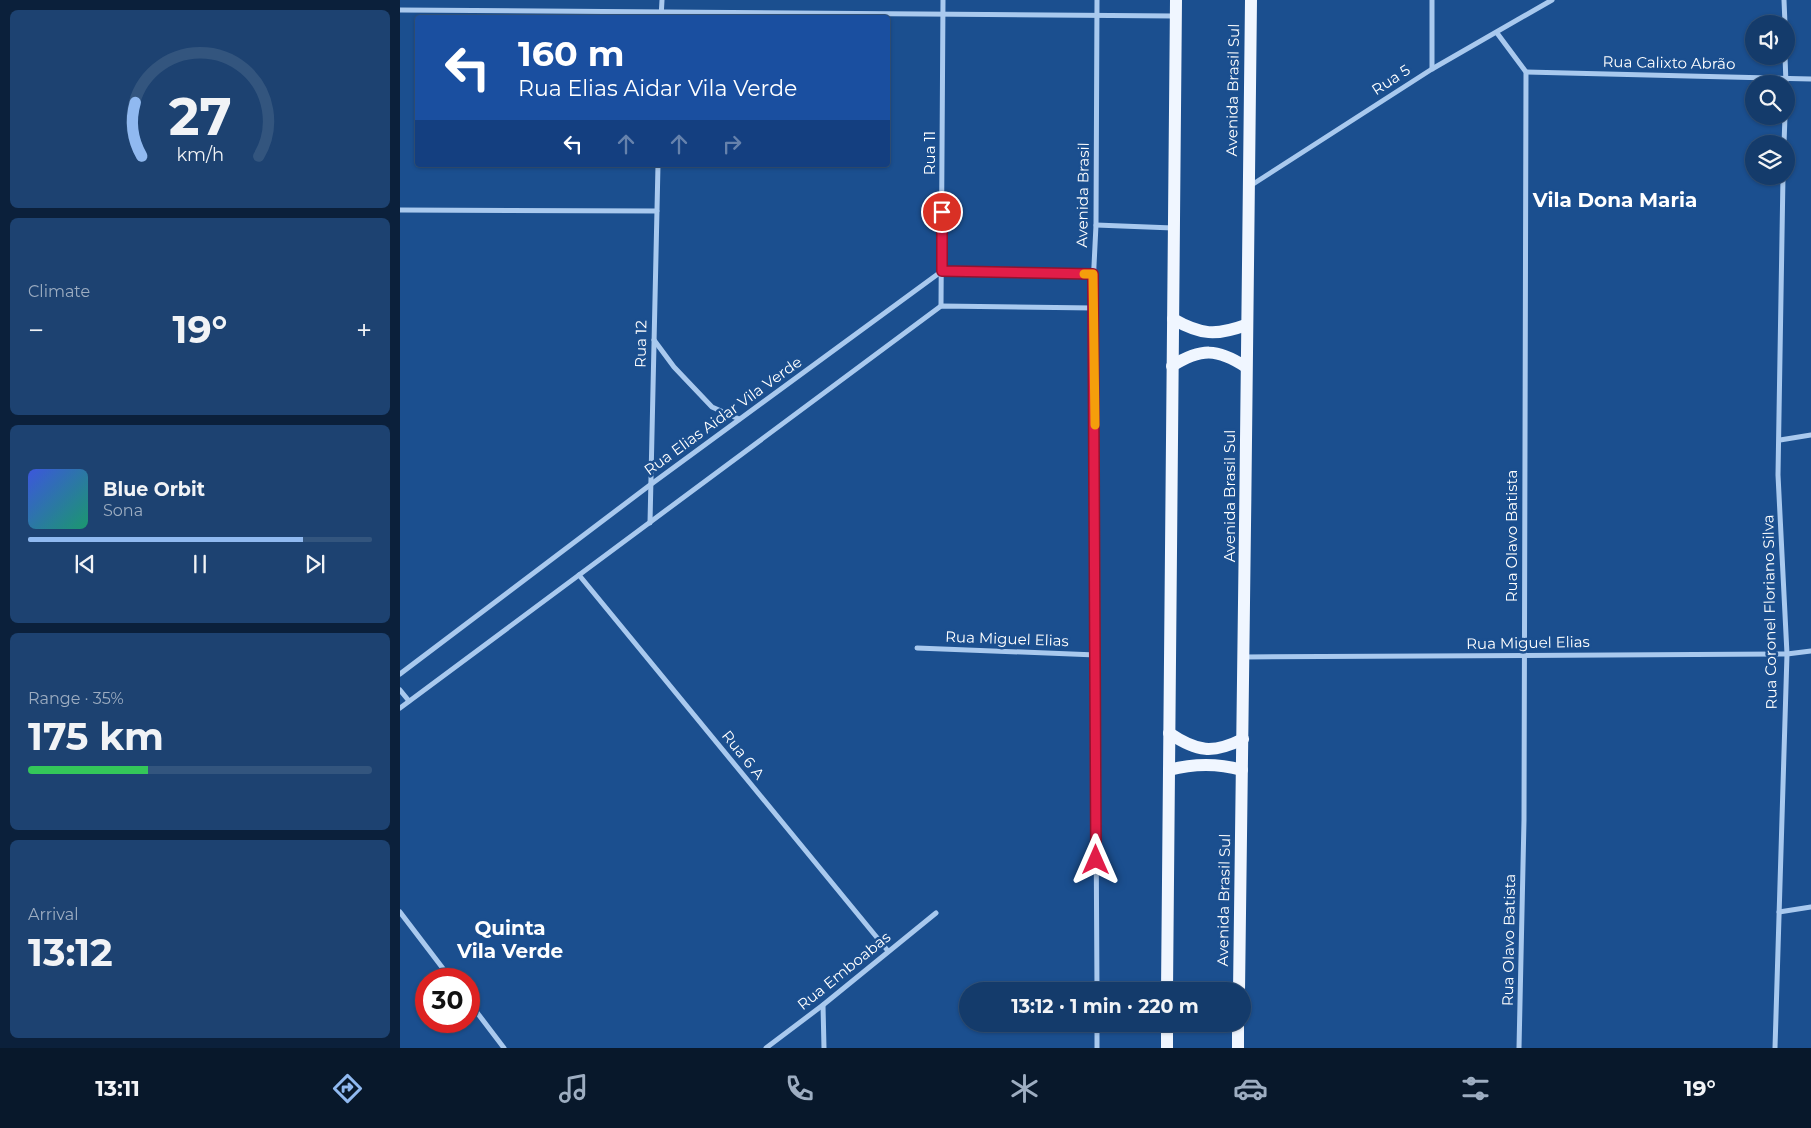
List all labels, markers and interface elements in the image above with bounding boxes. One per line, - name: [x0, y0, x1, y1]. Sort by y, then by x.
- map controls: [1745, 15, 1795, 185]
- button: sound: [1745, 15, 1795, 65]
- street label: Avenida Brasil Sul: [1222, 23, 1243, 156]
- text: 160 m: [518, 32, 624, 75]
- icon: left: [435, 35, 500, 100]
- street label: Rua Calixto Abrão: [1602, 52, 1736, 73]
- street label: Rua 5: [1368, 60, 1414, 99]
- text: Rua Elias Aidar Vila Verde: [518, 75, 797, 102]
- button: search: [1745, 75, 1795, 125]
- text: 27: [169, 85, 231, 148]
- icon: left: [559, 130, 587, 158]
- icon: ahead: [612, 130, 640, 158]
- icon: ahead: [665, 130, 693, 158]
- icon: right: [718, 130, 746, 158]
- street label: Rua 11: [920, 131, 939, 175]
- button: layers: [1745, 135, 1795, 185]
- street label: Avenida Brasil: [1072, 142, 1093, 248]
- text: km/h: [176, 144, 224, 165]
- district label: Vila Dona Maria: [1532, 188, 1697, 212]
- pin: [921, 191, 963, 233]
- icon: arrive: [928, 198, 956, 226]
- text: Climate: [28, 282, 90, 301]
- text: 19°: [173, 306, 228, 353]
- text: −: [28, 313, 44, 347]
- text: +: [356, 313, 372, 347]
- street label: Rua 12: [631, 320, 650, 368]
- street label: Rua Elias Aidar Vila Verde: [640, 352, 805, 479]
- street label: Avenida Brasil Sul: [1220, 430, 1239, 562]
- street label: Rua Olavo Batista: [1502, 470, 1521, 602]
- text: Blue Orbit: [103, 478, 205, 501]
- text: Sona: [103, 501, 143, 520]
- street label: Rua Coronel Floriano Silva: [1758, 514, 1781, 710]
- icon: previous: [71, 550, 99, 578]
- icon: pause: [186, 550, 214, 578]
- icon: next: [301, 550, 329, 578]
- street label: Rua Miguel Elias: [945, 627, 1069, 650]
- street label: Rua Miguel Elias: [1466, 632, 1590, 653]
- text: Range · 35%: [28, 689, 124, 708]
- text: 175 km: [28, 713, 164, 760]
- street label: Rua 6 A: [718, 726, 769, 783]
- position arrow: [1069, 833, 1121, 885]
- street label: Avenida Brasil Sul: [1213, 833, 1234, 966]
- street label: Rua Olavo Batista: [1498, 874, 1519, 1006]
- text: Arrival: [28, 905, 78, 924]
- district label: Quinta Vila Verde: [456, 916, 563, 963]
- street label: Rua Emboabas: [793, 927, 894, 1014]
- text: 13:12: [28, 929, 113, 976]
- speed limit sign: 30: [415, 968, 480, 1033]
- text: 13:12 · 1 min · 220 m: [1011, 995, 1199, 1018]
- icon: directions: [330, 1071, 365, 1106]
- icon: music: [556, 1071, 591, 1106]
- icon: phone: [782, 1071, 817, 1106]
- icon: climate: [1007, 1071, 1042, 1106]
- icon: car: [1233, 1071, 1268, 1106]
- icon: filters: [1458, 1071, 1493, 1106]
- text: 13:11: [95, 1075, 140, 1102]
- text: 19°: [1684, 1075, 1716, 1102]

